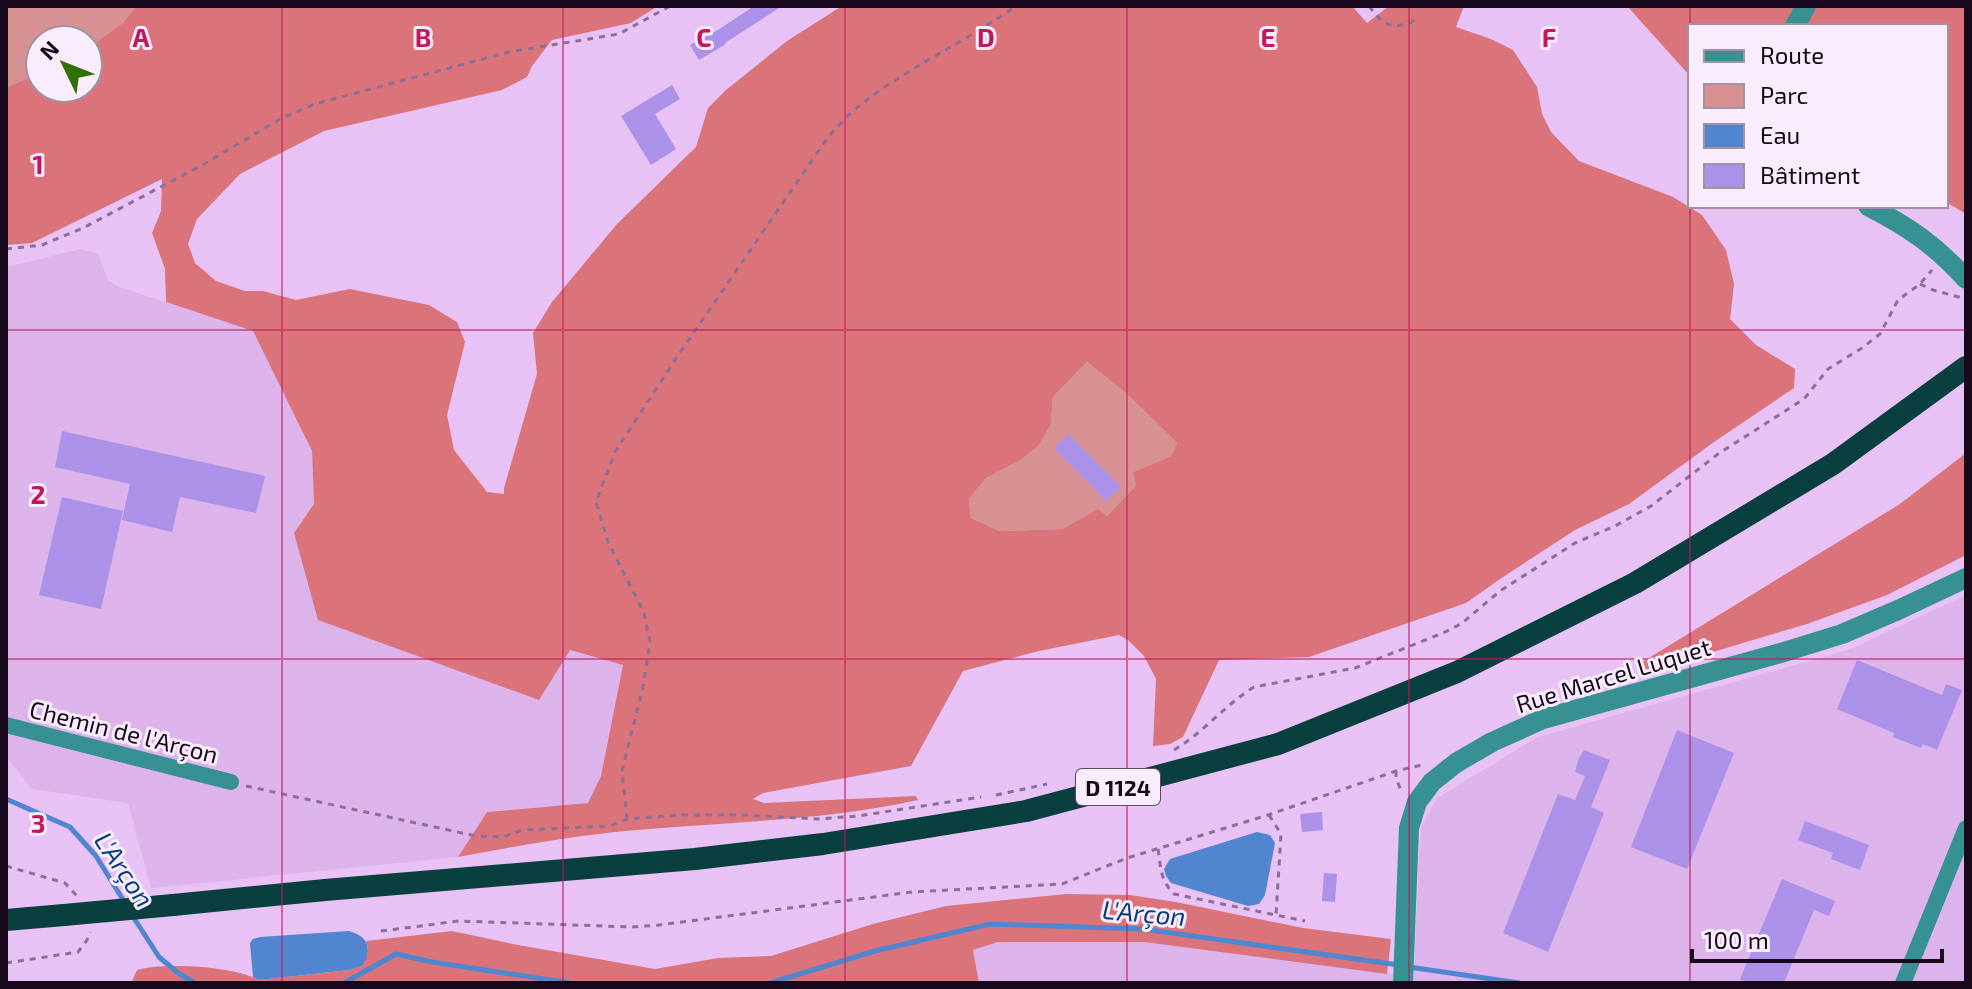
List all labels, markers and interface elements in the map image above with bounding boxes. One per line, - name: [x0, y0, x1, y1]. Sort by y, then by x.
- text: A: [133, 21, 150, 52]
- text: B: [415, 21, 431, 52]
- text: C: [696, 21, 712, 52]
- text: D: [977, 21, 995, 52]
- text: E: [1260, 21, 1276, 52]
- text: F: [1542, 21, 1556, 52]
- north arrow: [24, 24, 104, 104]
- legend: [1688, 24, 1948, 208]
- text: N: [34, 35, 64, 64]
- text: Route: [1760, 40, 1824, 69]
- text: Parc: [1760, 80, 1808, 109]
- text: Eau: [1760, 120, 1800, 149]
- text: 1: [32, 148, 44, 179]
- text: Bâtiment: [1760, 160, 1860, 189]
- text: 2: [30, 478, 46, 509]
- street label: Rue Marcel Luquet: [1512, 632, 1714, 718]
- street label: Chemin de l'Arçon: [27, 694, 221, 769]
- road number: D 1124: [1076, 769, 1160, 805]
- text: 3: [31, 807, 45, 838]
- water label: L'Arçon: [87, 826, 161, 913]
- water label: L'Arçon: [1101, 893, 1187, 933]
- scale bar: [1692, 913, 1942, 963]
- text: 100 m: [1704, 925, 1769, 954]

